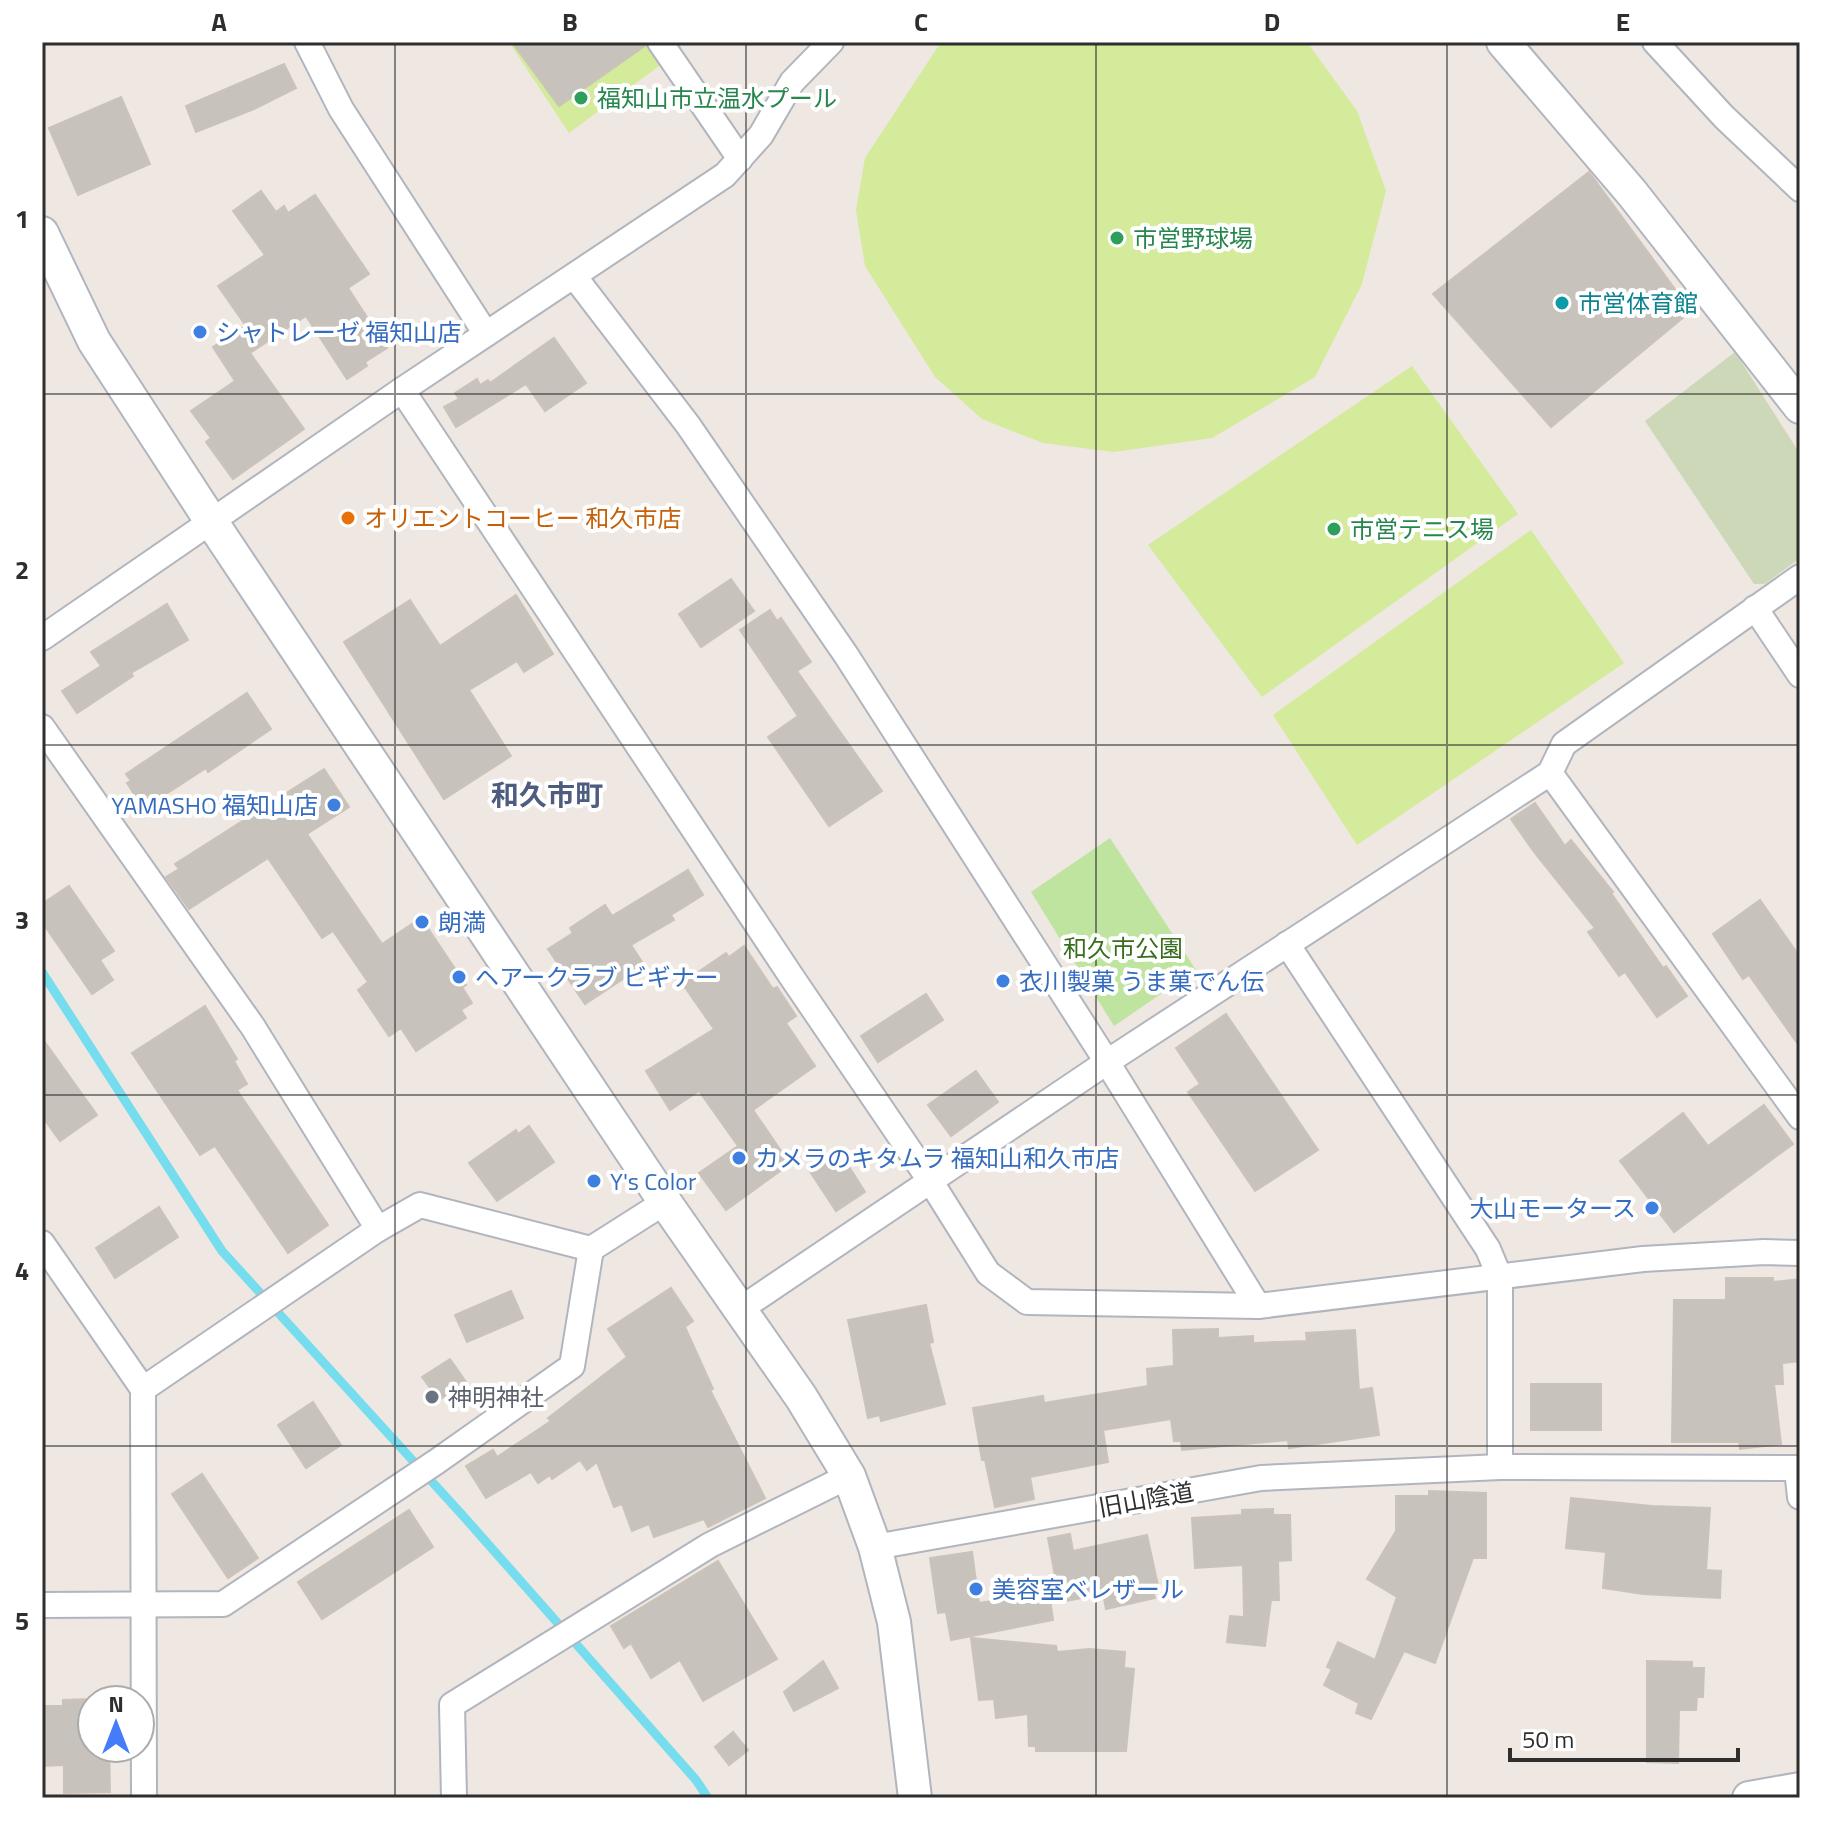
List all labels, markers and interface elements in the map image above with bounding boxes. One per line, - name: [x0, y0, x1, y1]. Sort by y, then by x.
- text: A: [211, 2, 227, 41]
- text: B: [562, 2, 578, 41]
- text: C: [914, 2, 928, 41]
- text: D: [1264, 2, 1280, 41]
- text: E: [1616, 2, 1630, 41]
- place label: 福知山市立温水プール: [597, 80, 837, 116]
- marker: 福知山市立温水プール: [572, 89, 590, 107]
- text: 1: [15, 199, 29, 238]
- place label: 市営野球場: [1133, 220, 1253, 256]
- marker: 市営野球場: [1108, 229, 1126, 247]
- place label: 市営体育館: [1578, 285, 1698, 321]
- marker: 市営体育館: [1553, 294, 1571, 312]
- place label: シャトレーゼ 福知山店: [216, 314, 461, 350]
- marker: シャトレーゼ 福知山店: [191, 323, 209, 341]
- place label: オリエントコーヒー 和久市店: [364, 500, 681, 536]
- marker: オリエントコーヒー 和久市店: [339, 509, 357, 527]
- place label: 市営テニス場: [1350, 511, 1494, 547]
- marker: 市営テニス場: [1325, 520, 1343, 538]
- text: 2: [15, 550, 29, 589]
- district label: 和久市町: [491, 773, 603, 816]
- place label: YAMASHO 福知山店: [111, 787, 318, 823]
- marker: YAMASHO 福知山店: [325, 796, 343, 814]
- text: 3: [15, 900, 29, 939]
- place label: 朗満: [438, 904, 486, 940]
- marker: 朗満: [413, 913, 431, 931]
- park label: 和久市公園: [1063, 930, 1183, 966]
- place label: ヘアークラブ ビギナー: [475, 959, 719, 995]
- place label: 衣川製菓 うま菓でん伝: [1019, 963, 1264, 999]
- marker: ヘアークラブ ビギナー: [450, 968, 468, 986]
- marker: 衣川製菓 うま菓でん伝: [994, 972, 1012, 990]
- place label: カメラのキタムラ 福知山和久市店: [755, 1140, 1119, 1176]
- marker: カメラのキタムラ 福知山和久市店: [730, 1149, 748, 1167]
- place label: Y's Color: [610, 1163, 696, 1199]
- marker: Y's Color: [585, 1172, 603, 1190]
- place label: 大山モータース: [1469, 1190, 1636, 1226]
- marker: 大山モータース: [1643, 1199, 1661, 1217]
- text: 4: [15, 1251, 29, 1290]
- place label: 神明神社: [448, 1379, 544, 1415]
- marker: 神明神社: [423, 1388, 441, 1406]
- street label: 旧山陰道: [1096, 1473, 1196, 1525]
- place label: 美容室ベレザール: [992, 1571, 1184, 1607]
- marker: 美容室ベレザール: [967, 1580, 985, 1598]
- text: 5: [15, 1601, 29, 1640]
- north arrow: [76, 1684, 156, 1764]
- text: N: [108, 1687, 124, 1721]
- scale bar: [1510, 1712, 1738, 1762]
- text: 50 m: [1522, 1721, 1574, 1757]

